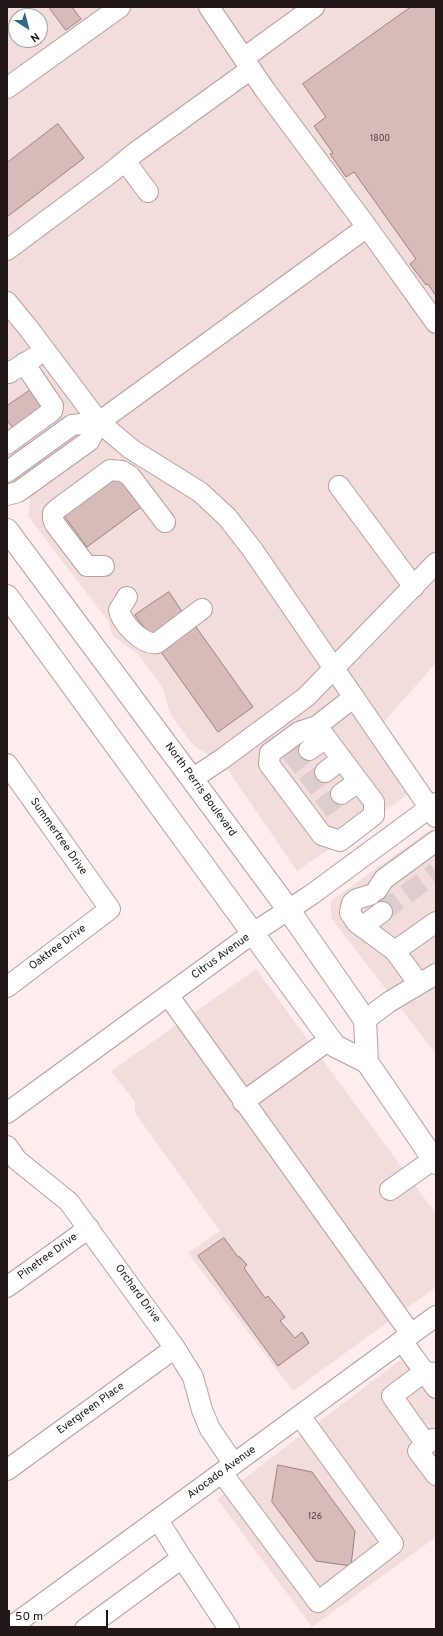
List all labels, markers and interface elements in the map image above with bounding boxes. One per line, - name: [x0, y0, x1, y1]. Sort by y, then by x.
- north arrow: [8, 8, 48, 48]
- text: N: [27, 29, 42, 45]
- house number: 1800: [370, 134, 390, 144]
- street label: North Perris Boulevard: [162, 740, 238, 840]
- street label: Summertree Drive: [27, 796, 89, 878]
- street label: Oaktree Drive: [27, 922, 89, 974]
- street label: Citrus Avenue: [189, 932, 253, 982]
- street label: Pinetree Drive: [16, 1231, 80, 1283]
- street label: Orchard Drive: [112, 1262, 162, 1326]
- street label: Evergreen Place: [55, 1380, 127, 1438]
- street label: Avocado Avenue: [185, 1444, 259, 1502]
- house number: 126: [308, 1512, 322, 1522]
- scale bar: [10, 1602, 110, 1628]
- text: 50 m: [15, 1609, 43, 1625]

